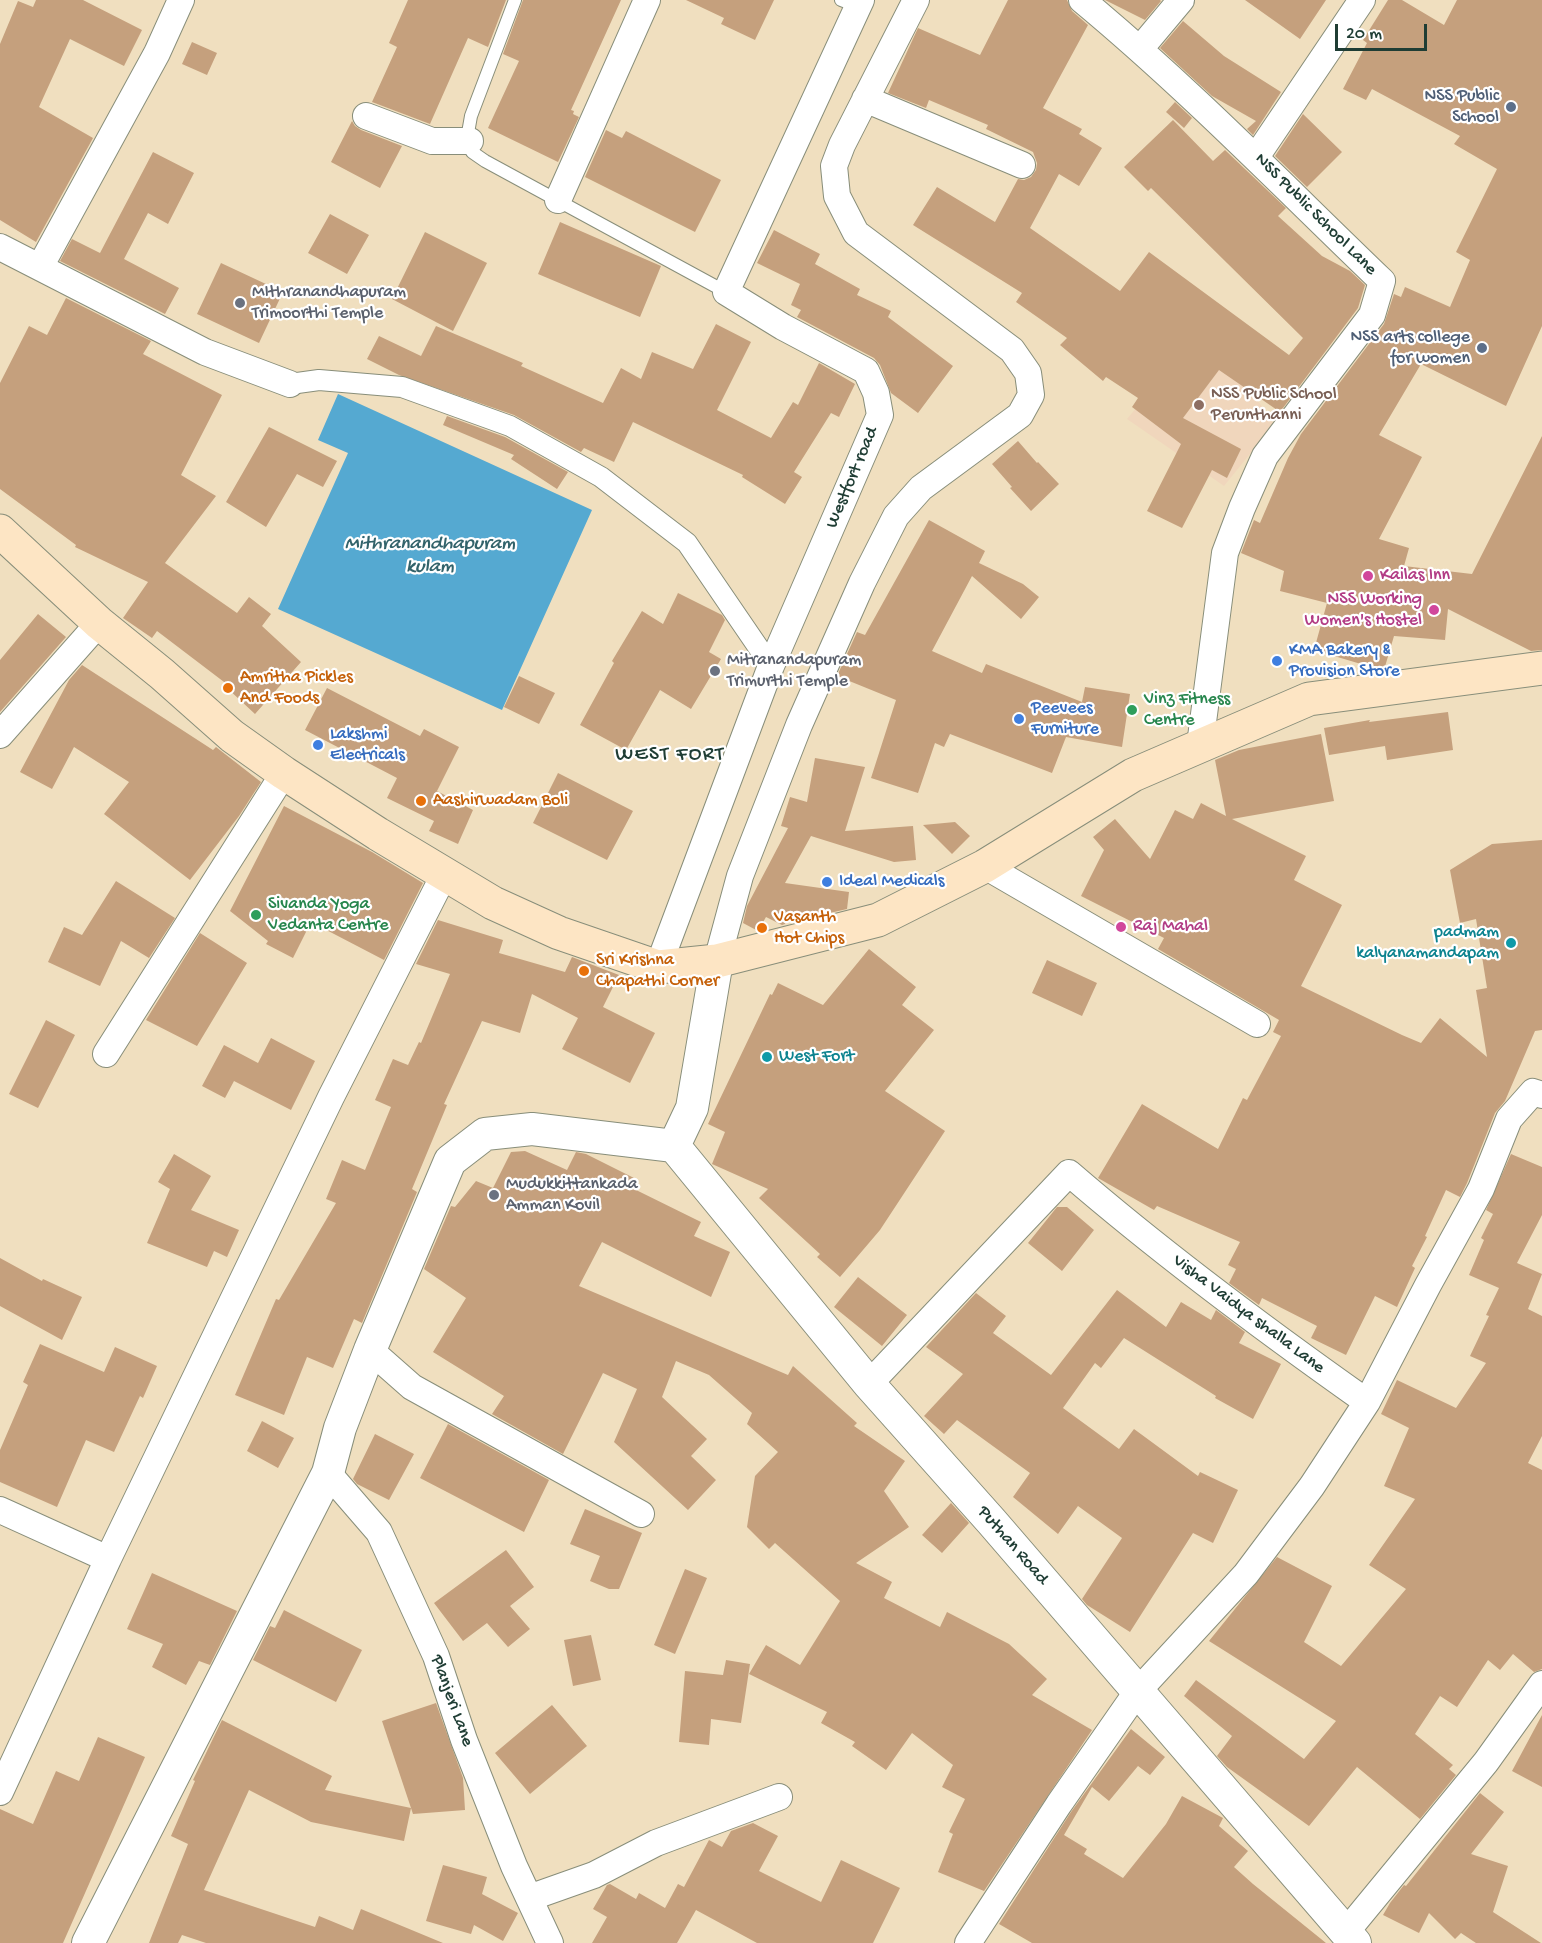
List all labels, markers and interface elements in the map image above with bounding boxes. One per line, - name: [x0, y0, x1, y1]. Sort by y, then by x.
- scale bar: [1338, 12, 1430, 50]
- text: 20 m: [1346, 24, 1382, 45]
- place label: NSS Public School: [1424, 86, 1499, 128]
- marker: NSS Public School: [1504, 100, 1518, 114]
- street label: NSS Public School Lane: [1249, 149, 1381, 281]
- place label: MIthranandhapuram Trimoorthi Temple: [252, 282, 406, 324]
- marker: MIthranandhapuram Trimoorthi Temple: [233, 296, 247, 310]
- place label: NSS arts college for women: [1350, 327, 1470, 370]
- marker: NSS arts college for women: [1475, 341, 1489, 355]
- place label: NSS Public School Perunthanni: [1211, 384, 1337, 426]
- marker: NSS Public School Perunthanni: [1192, 398, 1206, 412]
- street label: Westfort road: [822, 424, 884, 532]
- water label: Mithranandhapuram kulam: [345, 533, 515, 580]
- place label: Kailas Inn: [1380, 565, 1450, 587]
- marker: Kailas Inn: [1361, 569, 1375, 583]
- place label: NSS Working Women's Hostel: [1304, 589, 1422, 632]
- marker: NSS Working Women's Hostel: [1427, 603, 1441, 617]
- place label: KMA Bakery & Provision Store: [1289, 640, 1400, 682]
- place label: Mitranandapuram Trimurthi Temple: [727, 650, 861, 692]
- marker: KMA Bakery & Provision Store: [1270, 654, 1284, 668]
- marker: Mitranandapuram Trimurthi Temple: [708, 664, 722, 678]
- place label: Amritha Pickles And Foods: [240, 667, 353, 710]
- marker: Amritha Pickles And Foods: [221, 681, 235, 695]
- place label: Vinz Fitness Centre: [1144, 689, 1230, 732]
- place label: Peevees Furniture: [1031, 698, 1099, 740]
- marker: Vinz Fitness Centre: [1125, 703, 1139, 717]
- marker: Peevees Furniture: [1012, 712, 1026, 726]
- place label: Lakshmi Electricals: [330, 724, 405, 766]
- marker: Lakshmi Electricals: [311, 738, 325, 752]
- district label: WEST FORT: [615, 743, 725, 769]
- place label: Aashirwadam Boli: [433, 790, 568, 812]
- marker: Aashirwadam Boli: [414, 794, 428, 808]
- place label: Ideal Medicals: [839, 871, 944, 893]
- marker: Ideal Medicals: [820, 875, 834, 889]
- place label: Sivanda Yoga Vedanta Centre: [268, 894, 389, 936]
- place label: Vasanth Hot Chips: [774, 907, 844, 950]
- marker: Sivanda Yoga Vedanta Centre: [249, 908, 263, 922]
- place label: Raj Mahal: [1133, 916, 1208, 938]
- marker: Raj Mahal: [1114, 920, 1128, 934]
- marker: Vasanth Hot Chips: [755, 921, 769, 935]
- place label: padmam kalyanamandapam: [1356, 922, 1499, 964]
- marker: padmam kalyanamandapam: [1504, 936, 1518, 950]
- place label: Sri Krishna Chapathi Corner: [596, 950, 719, 992]
- marker: Sri Krishna Chapathi Corner: [577, 964, 591, 978]
- place label: West Fort: [779, 1046, 854, 1068]
- marker: West Fort: [760, 1050, 774, 1064]
- place label: Mudukkittankada Amman Kovil: [506, 1174, 638, 1216]
- marker: Mudukkittankada Amman Kovil: [487, 1188, 501, 1202]
- street label: Visha Vaidya shalla Lane: [1168, 1251, 1328, 1379]
- street label: Puthan Road: [972, 1502, 1052, 1590]
- street label: Planjeri Lane: [424, 1652, 478, 1750]

